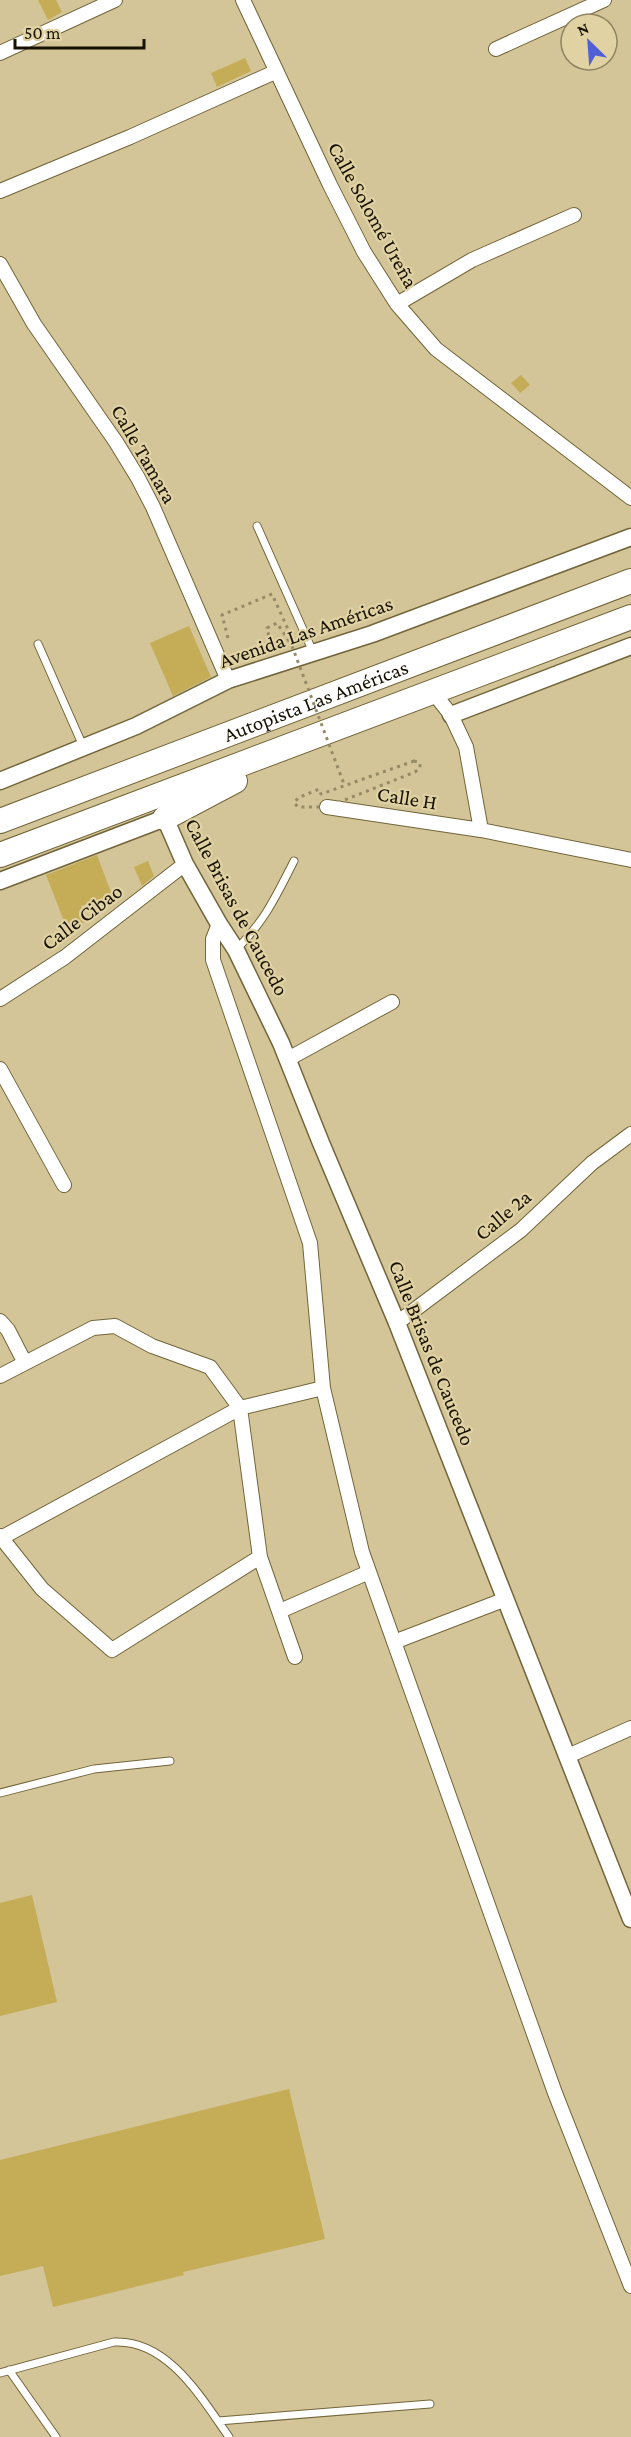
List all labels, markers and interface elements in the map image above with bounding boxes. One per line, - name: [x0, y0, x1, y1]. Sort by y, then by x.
- scale bar: [15, 12, 144, 50]
- north arrow: [559, 12, 619, 72]
- text: N: [574, 19, 591, 39]
- text: 50 m: [24, 23, 61, 43]
- street label: Calle Solomé Ureña: [323, 138, 423, 292]
- street label: Calle Tamara: [106, 400, 182, 508]
- street label: Avenida Las Américas: [216, 591, 396, 673]
- street label: Autopista Las Américas: [220, 655, 412, 747]
- street label: Calle H: [375, 781, 439, 815]
- street label: Calle Brisas de Caucedo: [180, 814, 294, 1000]
- street label: Calle Cibao: [37, 879, 127, 955]
- street label: Calle 2a: [470, 1184, 536, 1245]
- street label: Calle Brisas de Caucedo: [384, 1257, 480, 1449]

